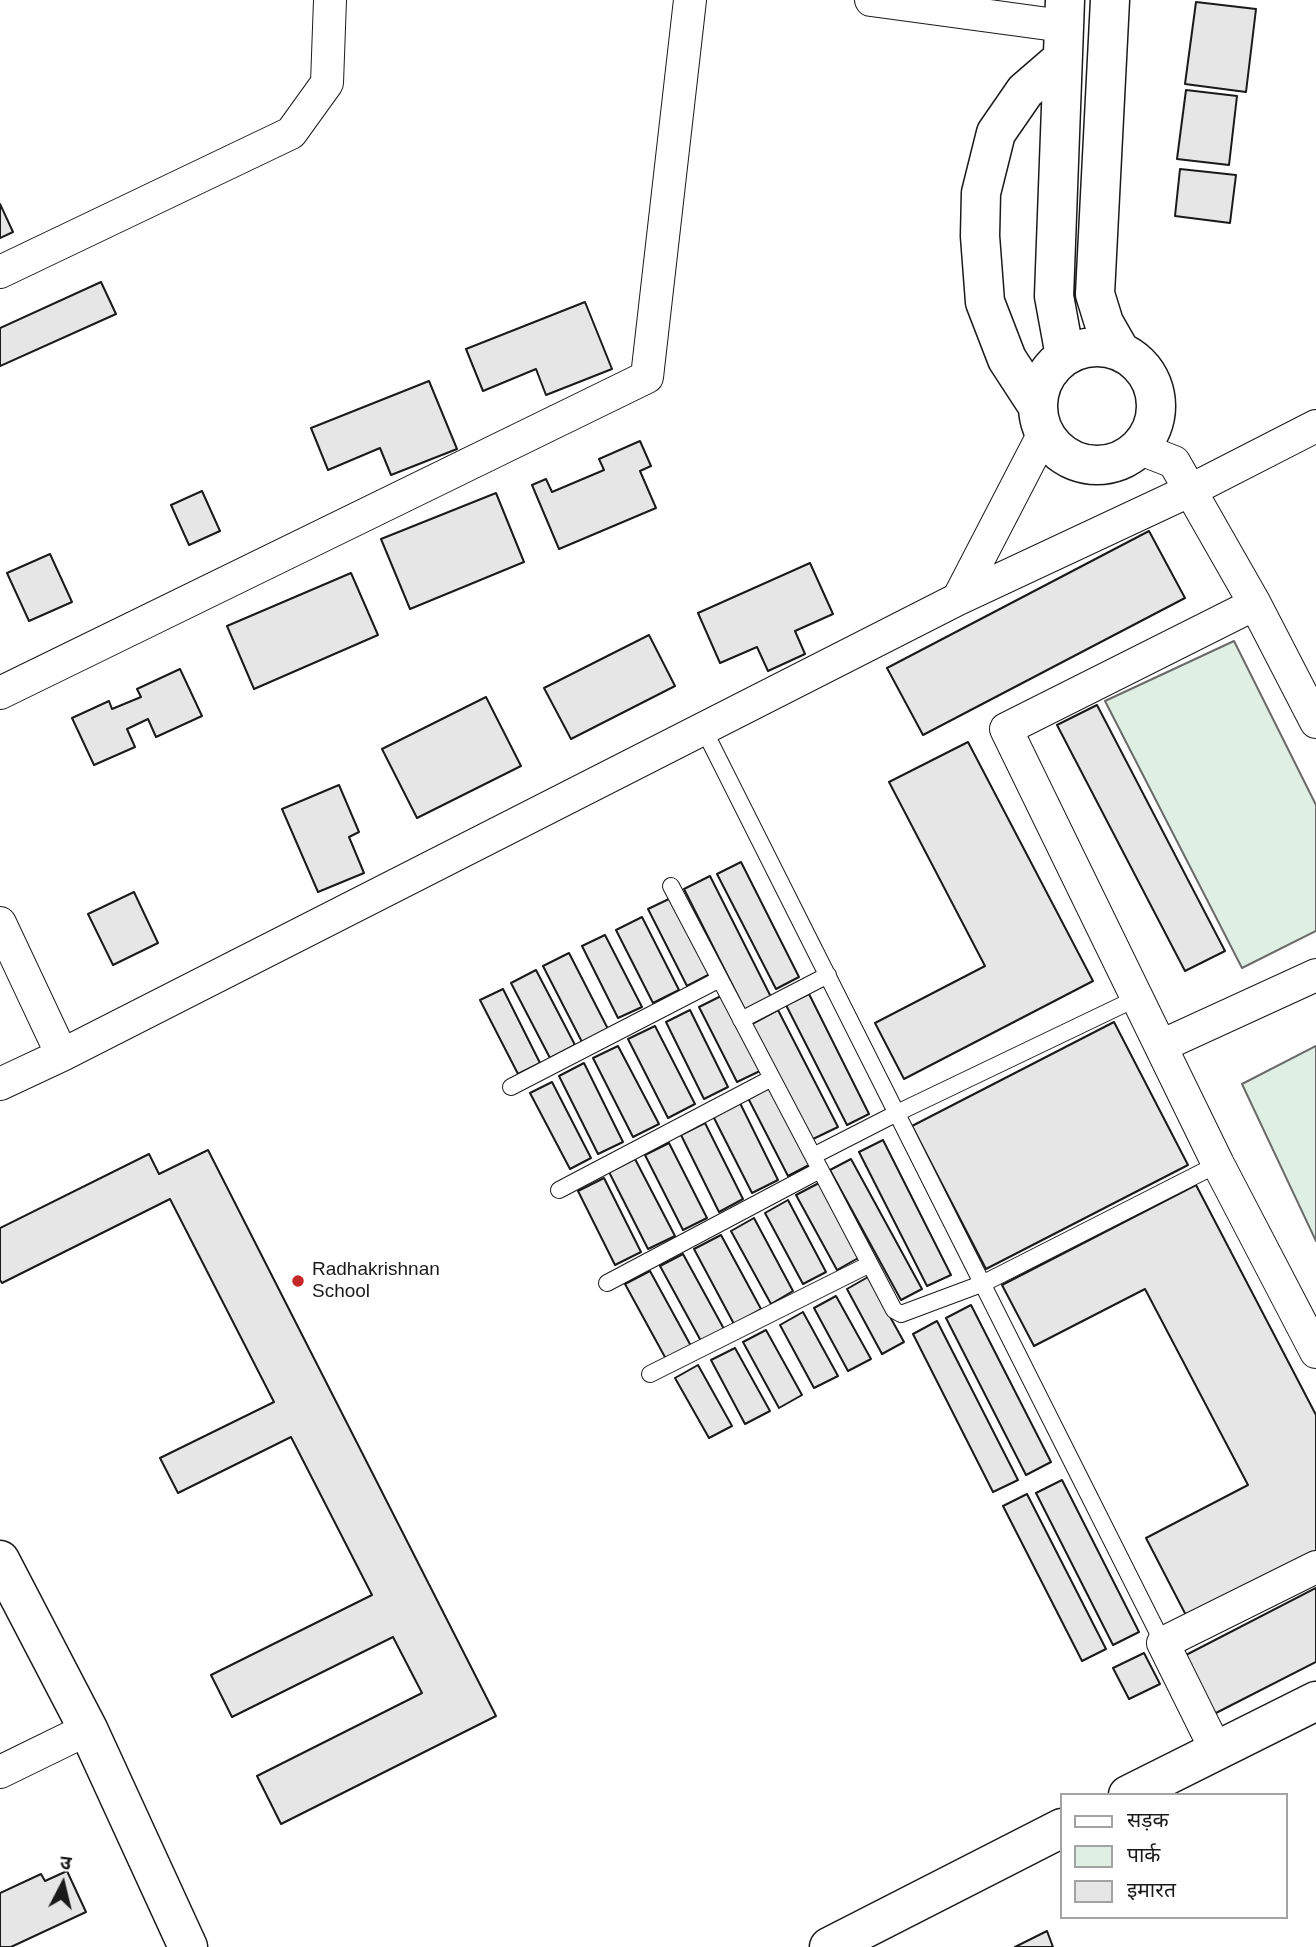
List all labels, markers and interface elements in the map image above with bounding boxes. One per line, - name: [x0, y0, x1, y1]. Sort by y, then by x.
- place label: Radhakrishnan School: [312, 1259, 440, 1303]
- marker: Radhakrishnan School: [290, 1273, 306, 1289]
- legend: [1060, 1793, 1288, 1919]
- text: सड़क: [1127, 1808, 1169, 1831]
- text: पार्क: [1127, 1843, 1161, 1866]
- north arrow: [28, 1849, 98, 1919]
- text: उ: [59, 1852, 72, 1874]
- text: इमारत: [1127, 1878, 1176, 1901]

